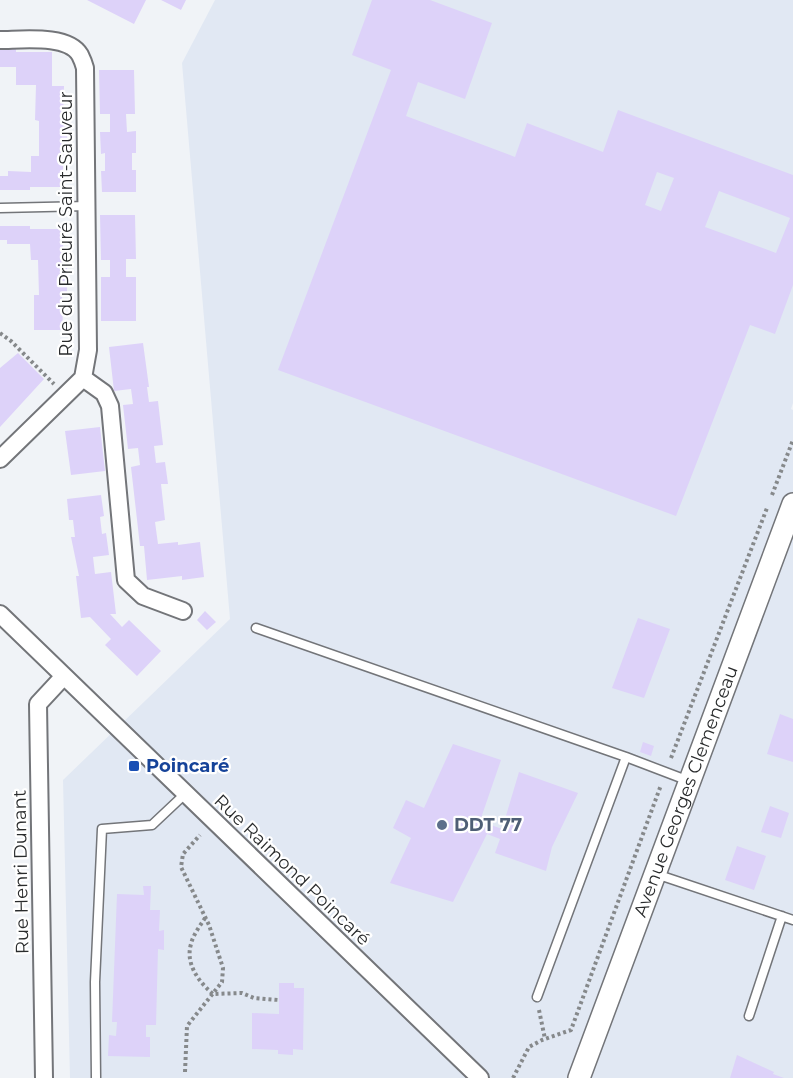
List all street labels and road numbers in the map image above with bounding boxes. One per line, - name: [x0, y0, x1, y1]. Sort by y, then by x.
- street label: Rue du Prieuré Saint-Sauveur: [55, 91, 77, 357]
- street label: Avenue Georges Clemenceau: [629, 663, 743, 920]
- street label: Rue Henri Dunant: [9, 790, 33, 954]
- street label: Rue Raimond Poincaré: [209, 790, 375, 950]

